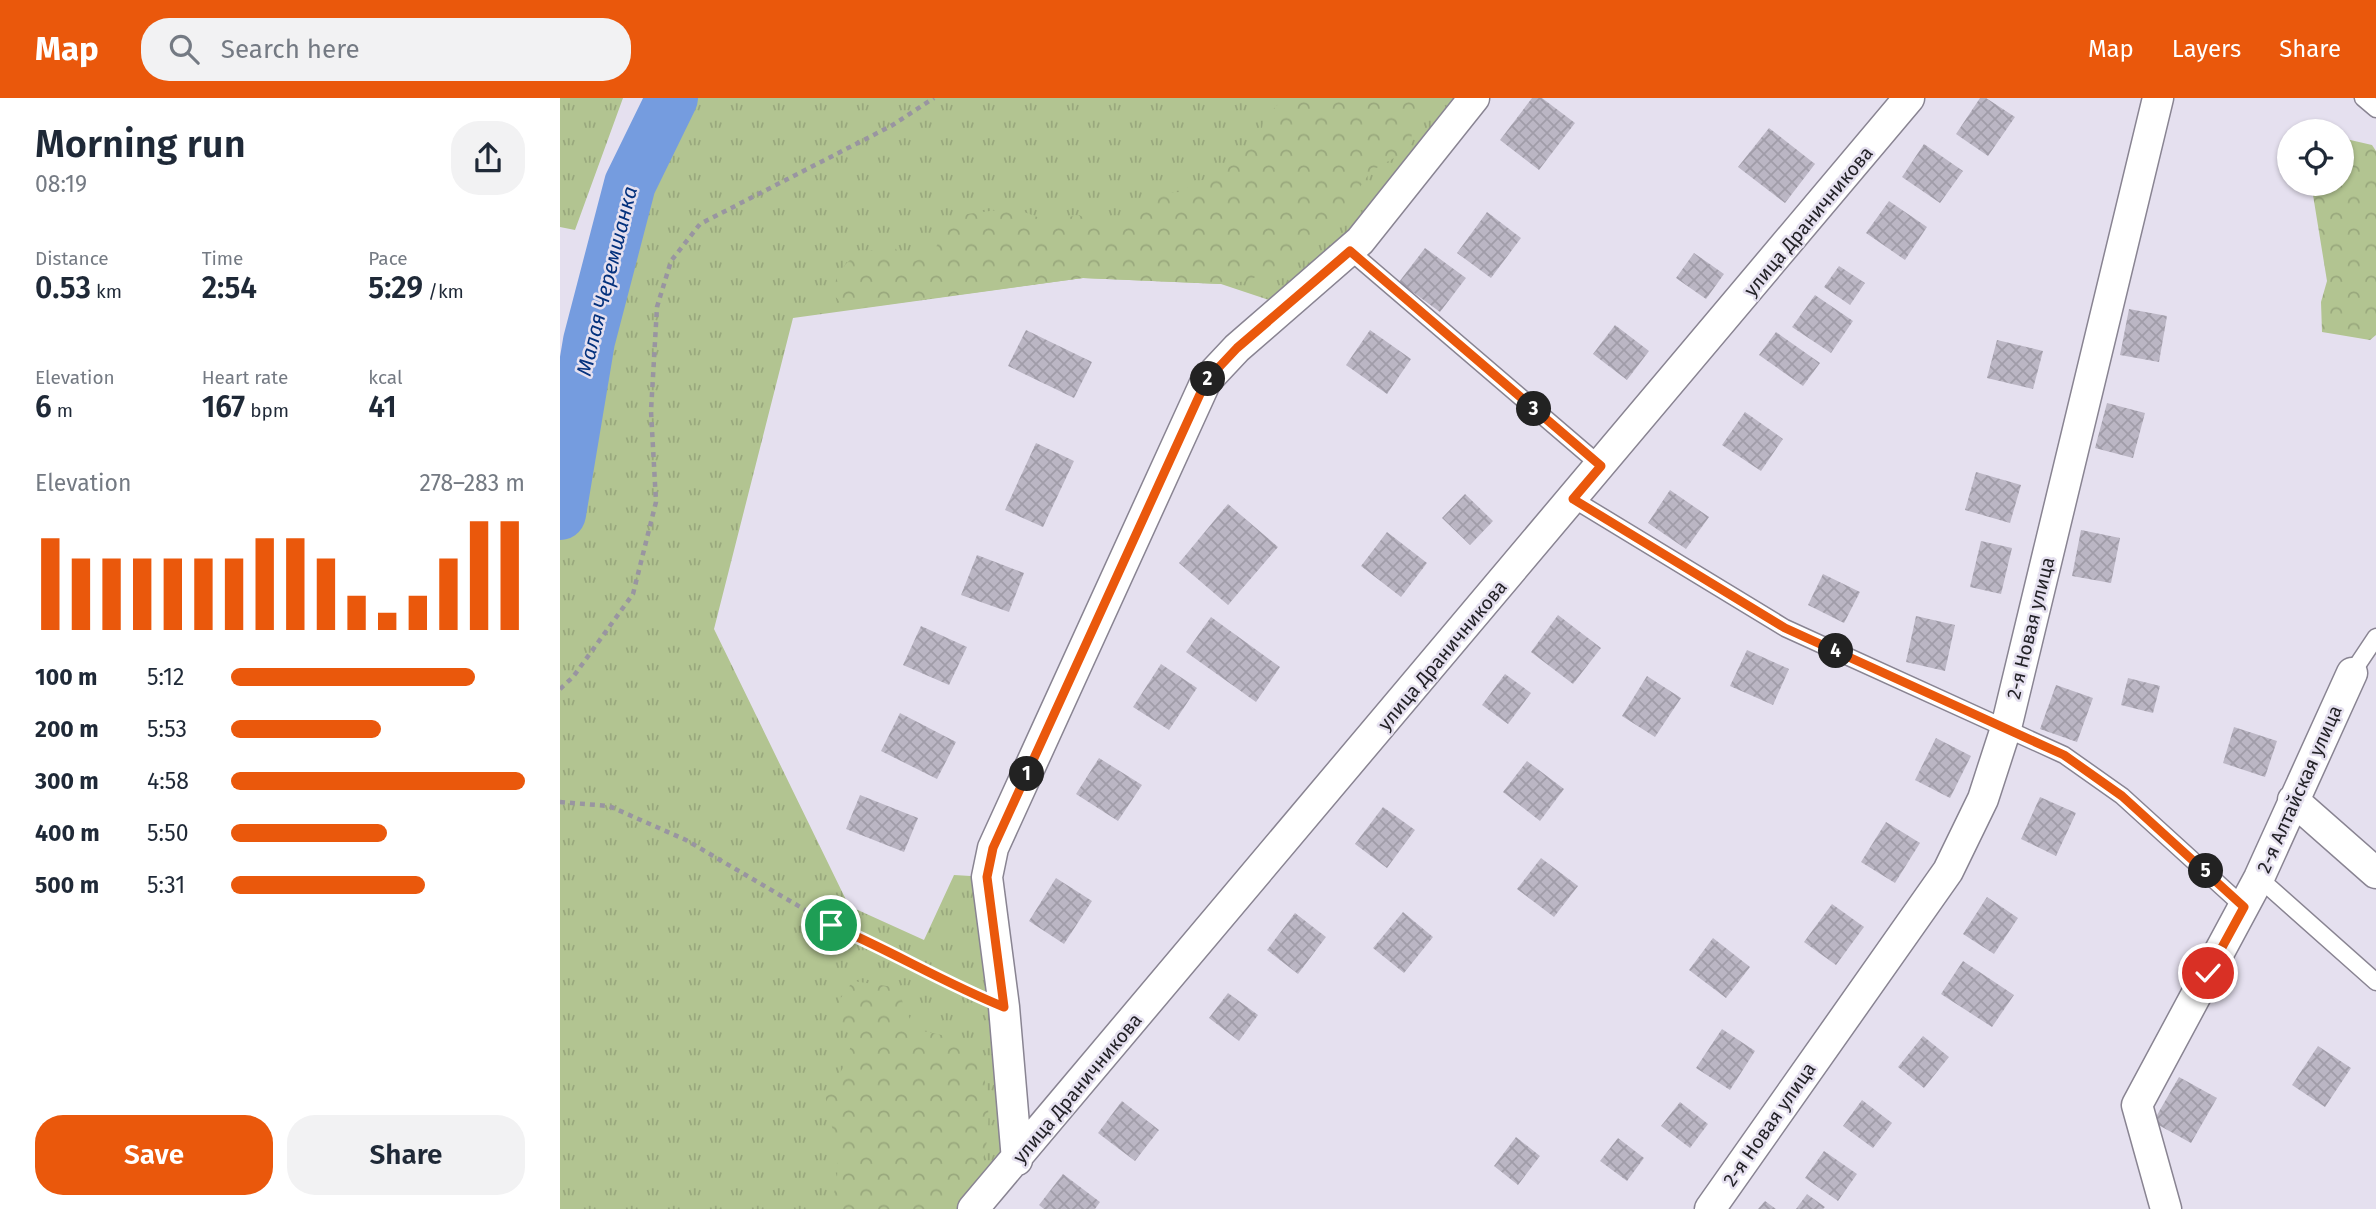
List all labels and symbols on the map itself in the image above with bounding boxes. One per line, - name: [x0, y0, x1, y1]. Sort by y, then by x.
- street label: улица Драничникова: [1739, 142, 1878, 301]
- water label: Малая Черемшанка: [571, 184, 643, 378]
- pin: 2: [1190, 362, 1226, 396]
- pin: 3: [1516, 392, 1552, 426]
- street label: 2-я Новая улица: [2002, 555, 2059, 702]
- street label: улица Драничникова: [1373, 576, 1512, 735]
- pin: 4: [1818, 634, 1854, 668]
- street label: 2-я Алтайская улица: [2252, 702, 2347, 877]
- pin: 1: [1009, 756, 1044, 792]
- pin: 5: [2188, 854, 2224, 888]
- pin: [801, 895, 861, 955]
- pin: [2178, 943, 2238, 1003]
- street label: улица Драничникова: [1008, 1009, 1147, 1168]
- street label: 2-я Новая улица: [1718, 1058, 1821, 1191]

